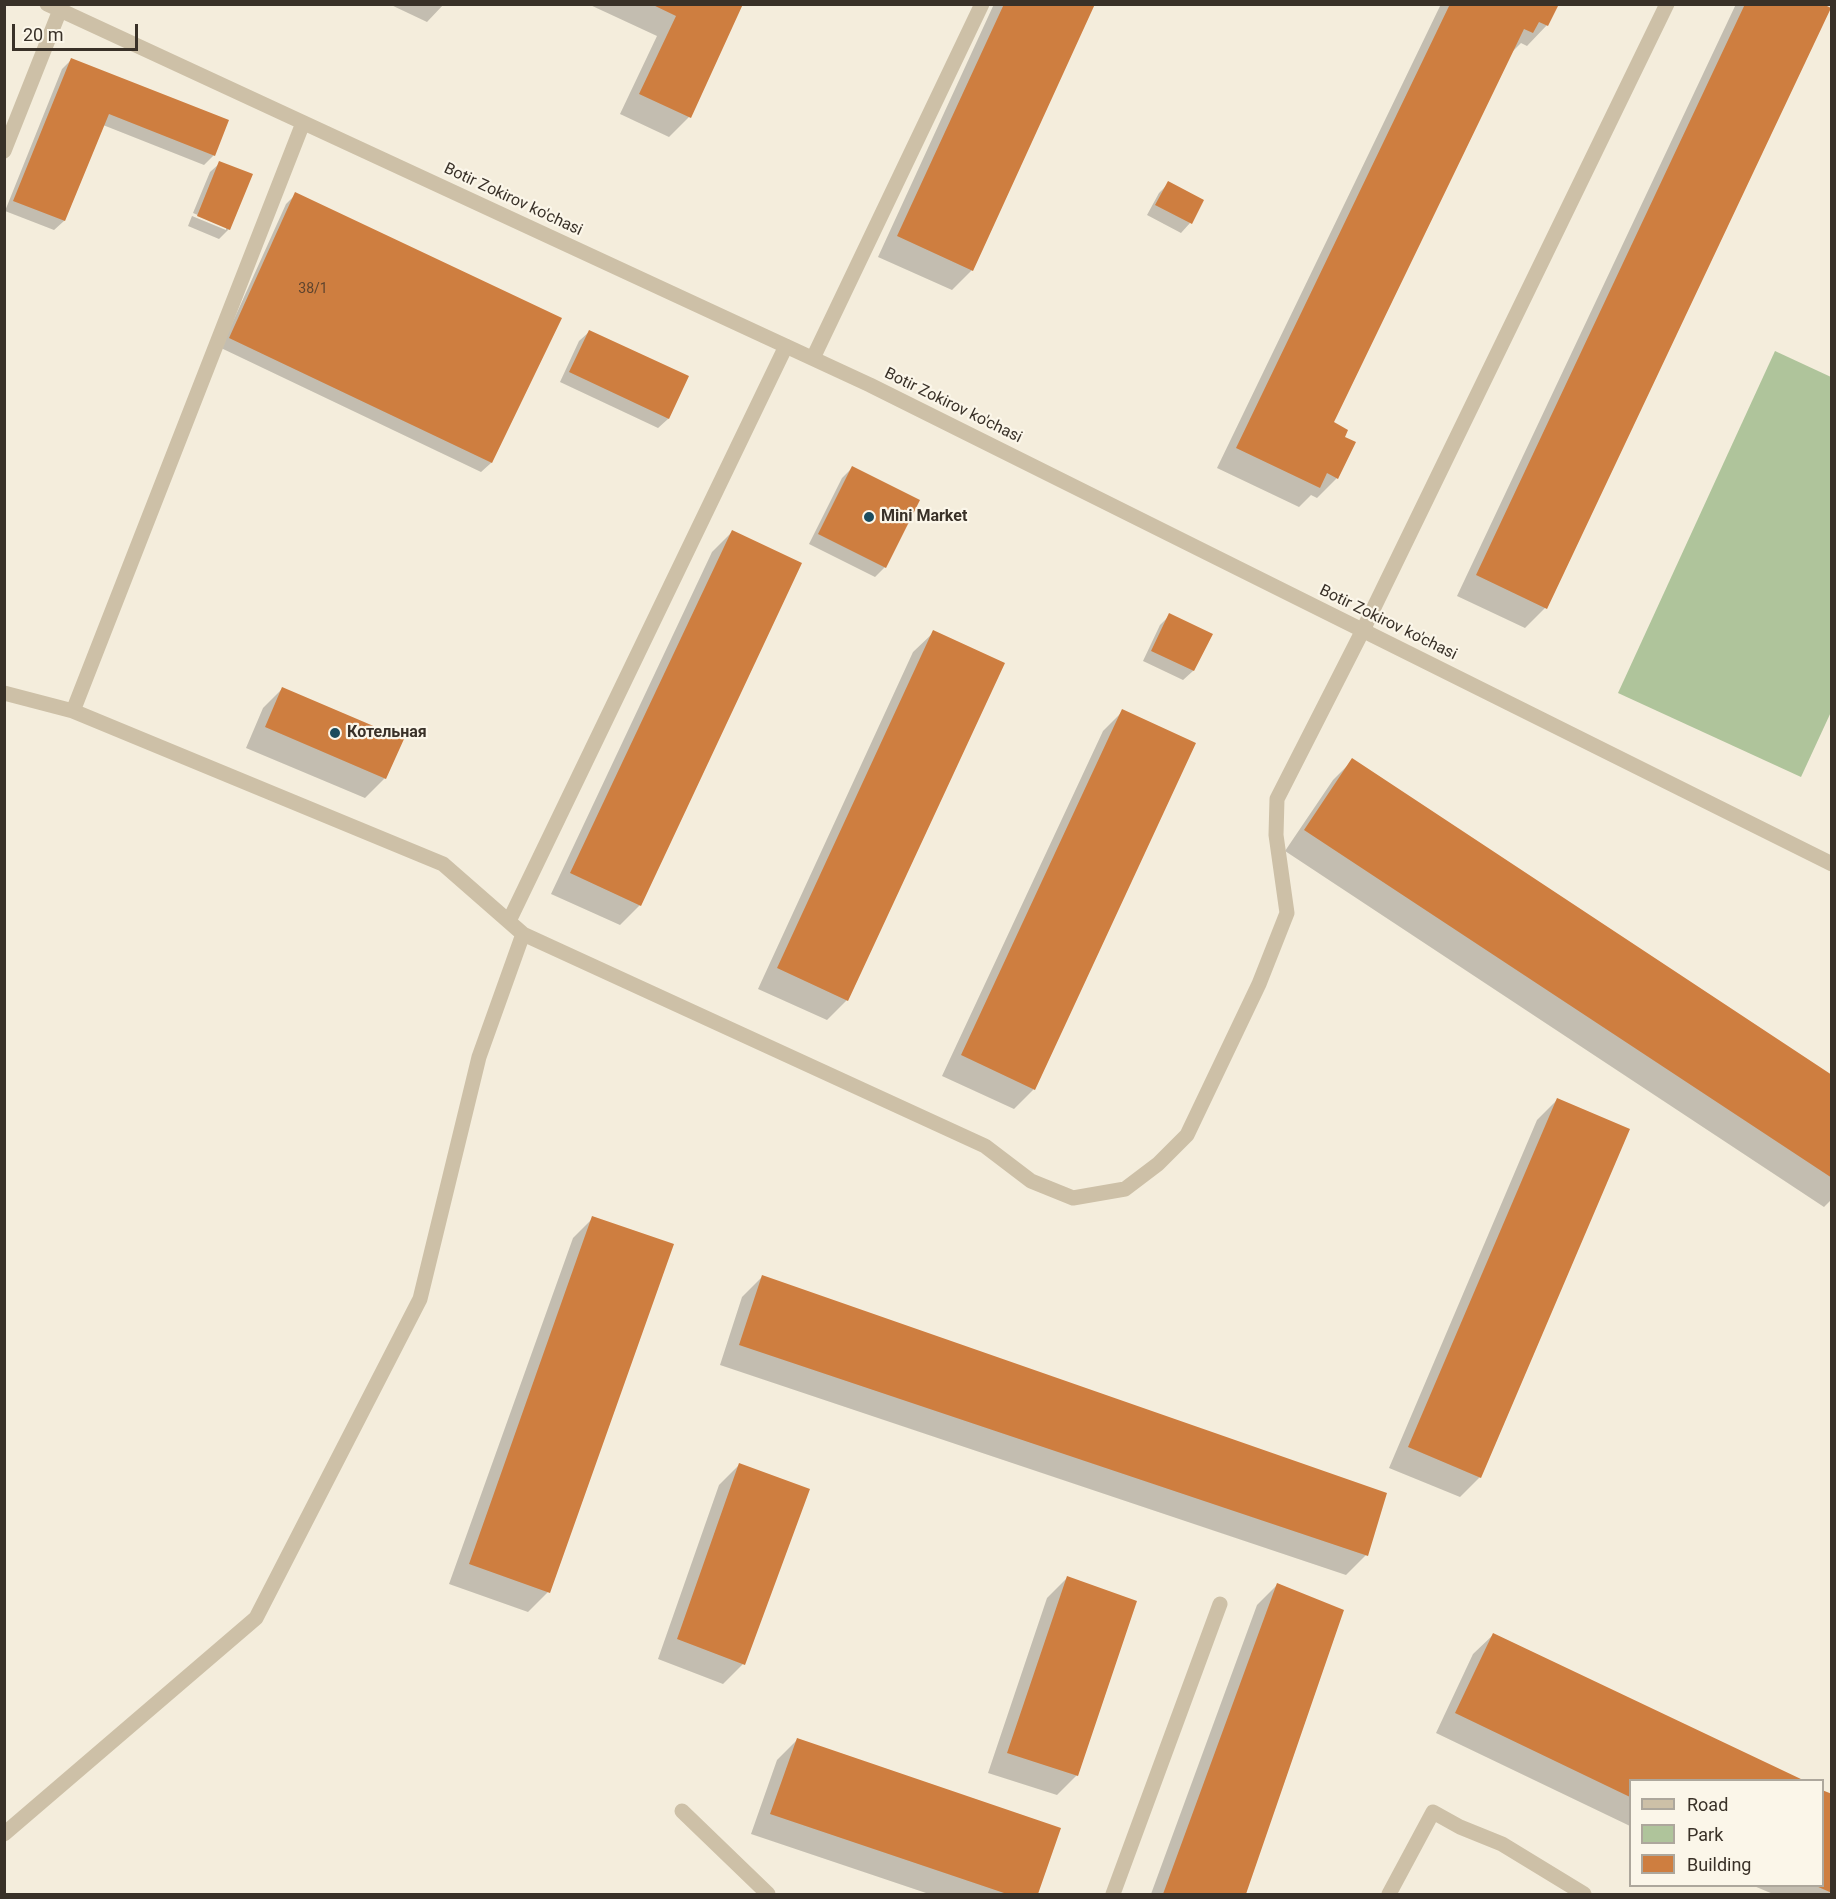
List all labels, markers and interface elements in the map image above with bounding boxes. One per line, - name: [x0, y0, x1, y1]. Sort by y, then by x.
- scale bar: [15, 12, 141, 50]
- text: 20 m: [23, 24, 63, 45]
- street label: Botir Zokirov ko'chasi: [441, 159, 585, 241]
- house number: 38/1: [298, 281, 328, 297]
- street label: Botir Zokirov ko'chasi: [881, 364, 1025, 448]
- place label: Mini Market: [881, 507, 967, 527]
- marker: Mini Market: [862, 510, 876, 524]
- street label: Botir Zokirov ko'chasi: [1316, 581, 1460, 665]
- place label: Котельная: [347, 723, 427, 743]
- marker: Котельная: [328, 726, 342, 740]
- legend: [1629, 1779, 1824, 1887]
- text: Road: [1687, 1794, 1728, 1815]
- text: Park: [1687, 1824, 1723, 1845]
- text: Building: [1687, 1854, 1751, 1875]

